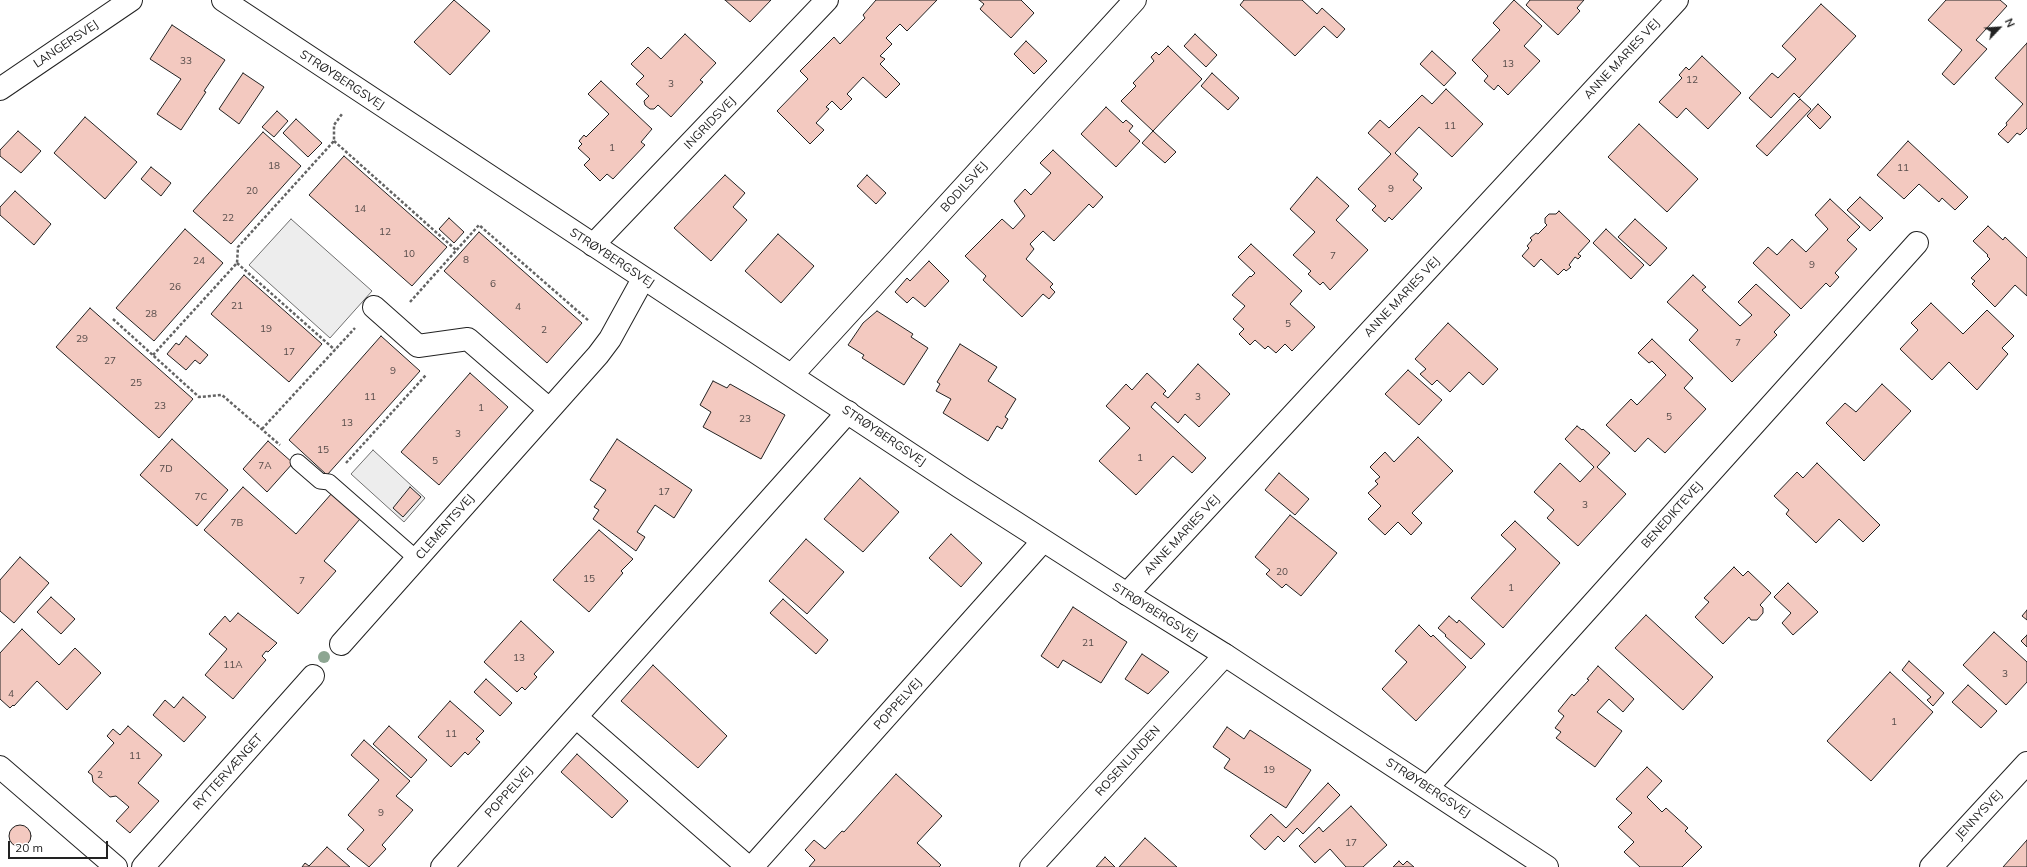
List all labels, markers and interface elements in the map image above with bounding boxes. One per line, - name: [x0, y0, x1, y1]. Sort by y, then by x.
- north arrow: [1979, 8, 2019, 48]
- street label: ANNE MARIES VEJ: [1581, 16, 1663, 102]
- text: N: [2002, 16, 2018, 30]
- street label: LANGERSVEJ: [31, 17, 101, 71]
- street label: STRØYBERGSVEJ: [297, 47, 387, 113]
- house number: 33: [180, 55, 192, 67]
- house number: 13: [1502, 58, 1514, 70]
- house number: 12: [1686, 74, 1698, 86]
- house number: 3: [668, 78, 674, 90]
- street label: INGRIDSVEJ: [681, 94, 739, 152]
- house number: 11: [1444, 120, 1456, 132]
- house number: 1: [609, 142, 615, 154]
- street label: BODILSVEJ: [938, 159, 990, 215]
- house number: 18: [268, 160, 280, 172]
- house number: 11: [1897, 162, 1909, 174]
- house number: 9: [1388, 183, 1394, 195]
- house number: 20: [246, 185, 258, 197]
- house number: 14: [354, 203, 366, 215]
- house number: 22: [222, 212, 234, 224]
- street label: STRØYBERGSVEJ: [567, 225, 657, 291]
- house number: 12: [379, 226, 391, 238]
- house number: 10: [403, 248, 415, 260]
- house number: 7: [1330, 250, 1336, 262]
- house number: 8: [463, 254, 469, 266]
- street label: ANNE MARIES VEJ: [1361, 254, 1443, 340]
- house number: 24: [193, 255, 205, 267]
- house number: 9: [1809, 259, 1815, 271]
- house number: 6: [490, 278, 496, 290]
- house number: 26: [169, 281, 181, 293]
- house number: 21: [231, 300, 243, 312]
- house number: 4: [515, 301, 521, 313]
- house number: 28: [145, 308, 157, 320]
- house number: 5: [1285, 318, 1291, 330]
- house number: 19: [260, 323, 272, 335]
- house number: 2: [541, 324, 547, 336]
- house number: 29: [76, 333, 88, 345]
- house number: 7: [1735, 337, 1741, 349]
- house number: 17: [283, 346, 295, 358]
- house number: 27: [104, 355, 116, 367]
- house number: 9: [390, 365, 396, 377]
- house number: 25: [130, 377, 142, 389]
- house number: 11: [364, 391, 376, 403]
- house number: 3: [1195, 391, 1201, 403]
- house number: 23: [154, 400, 166, 412]
- house number: 1: [478, 402, 484, 414]
- street label: STRØYBERGSVEJ: [839, 403, 929, 469]
- house number: 5: [1666, 411, 1672, 423]
- house number: 23: [739, 413, 751, 425]
- house number: 13: [341, 417, 353, 429]
- house number: 3: [455, 428, 461, 440]
- house number: 15: [317, 444, 329, 456]
- house number: 1: [1137, 452, 1143, 464]
- house number: 5: [432, 455, 438, 467]
- house number: 7A: [258, 460, 272, 472]
- house number: 7D: [159, 463, 173, 475]
- street label: BENEDIKTEVEJ: [1638, 479, 1706, 551]
- house number: 17: [658, 486, 670, 498]
- house number: 7C: [195, 491, 207, 503]
- street label: CLEMENTSVEJ: [413, 491, 477, 563]
- street label: ANNE MARIES VEJ: [1141, 492, 1223, 578]
- house number: 3: [1582, 499, 1588, 511]
- house number: 7B: [231, 517, 243, 529]
- house number: 20: [1276, 566, 1288, 578]
- house number: 15: [583, 573, 595, 585]
- house number: 7: [299, 575, 305, 587]
- street label: STRØYBERGSVEJ: [1110, 580, 1200, 644]
- house number: 1: [1508, 582, 1514, 594]
- house number: 21: [1082, 637, 1094, 649]
- house number: 13: [513, 652, 525, 664]
- house number: 11A: [223, 659, 243, 671]
- house number: 3: [2002, 668, 2008, 680]
- street label: POPPELVEJ: [871, 675, 925, 733]
- house number: 4: [8, 688, 14, 700]
- house number: 1: [1891, 716, 1897, 728]
- street label: ROSENLUNDEN: [1093, 723, 1163, 799]
- house number: 11: [445, 728, 457, 740]
- street label: RYTTERVÆNGET: [190, 731, 266, 813]
- house number: 11: [129, 750, 141, 762]
- street label: STRØYBERGSVEJ: [1383, 755, 1473, 821]
- street label: POPPELVEJ: [482, 763, 536, 821]
- house number: 19: [1263, 764, 1275, 776]
- house number: 2: [97, 769, 103, 781]
- street label: JENNYSVEJ: [1952, 787, 2006, 843]
- house number: 9: [378, 807, 384, 819]
- scale bar: [10, 833, 110, 859]
- house number: 17: [1345, 837, 1357, 849]
- text: 20 m: [15, 840, 43, 855]

